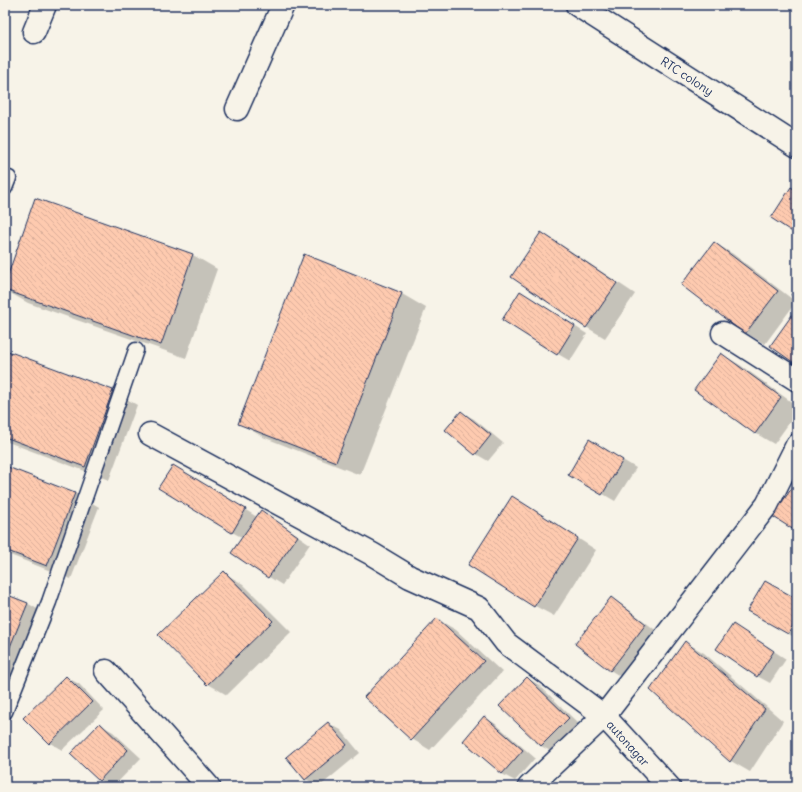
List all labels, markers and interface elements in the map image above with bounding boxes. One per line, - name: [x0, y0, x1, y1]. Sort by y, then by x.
- street label: RTC colony: [658, 53, 716, 99]
- street label: autonagar: [603, 717, 653, 769]

